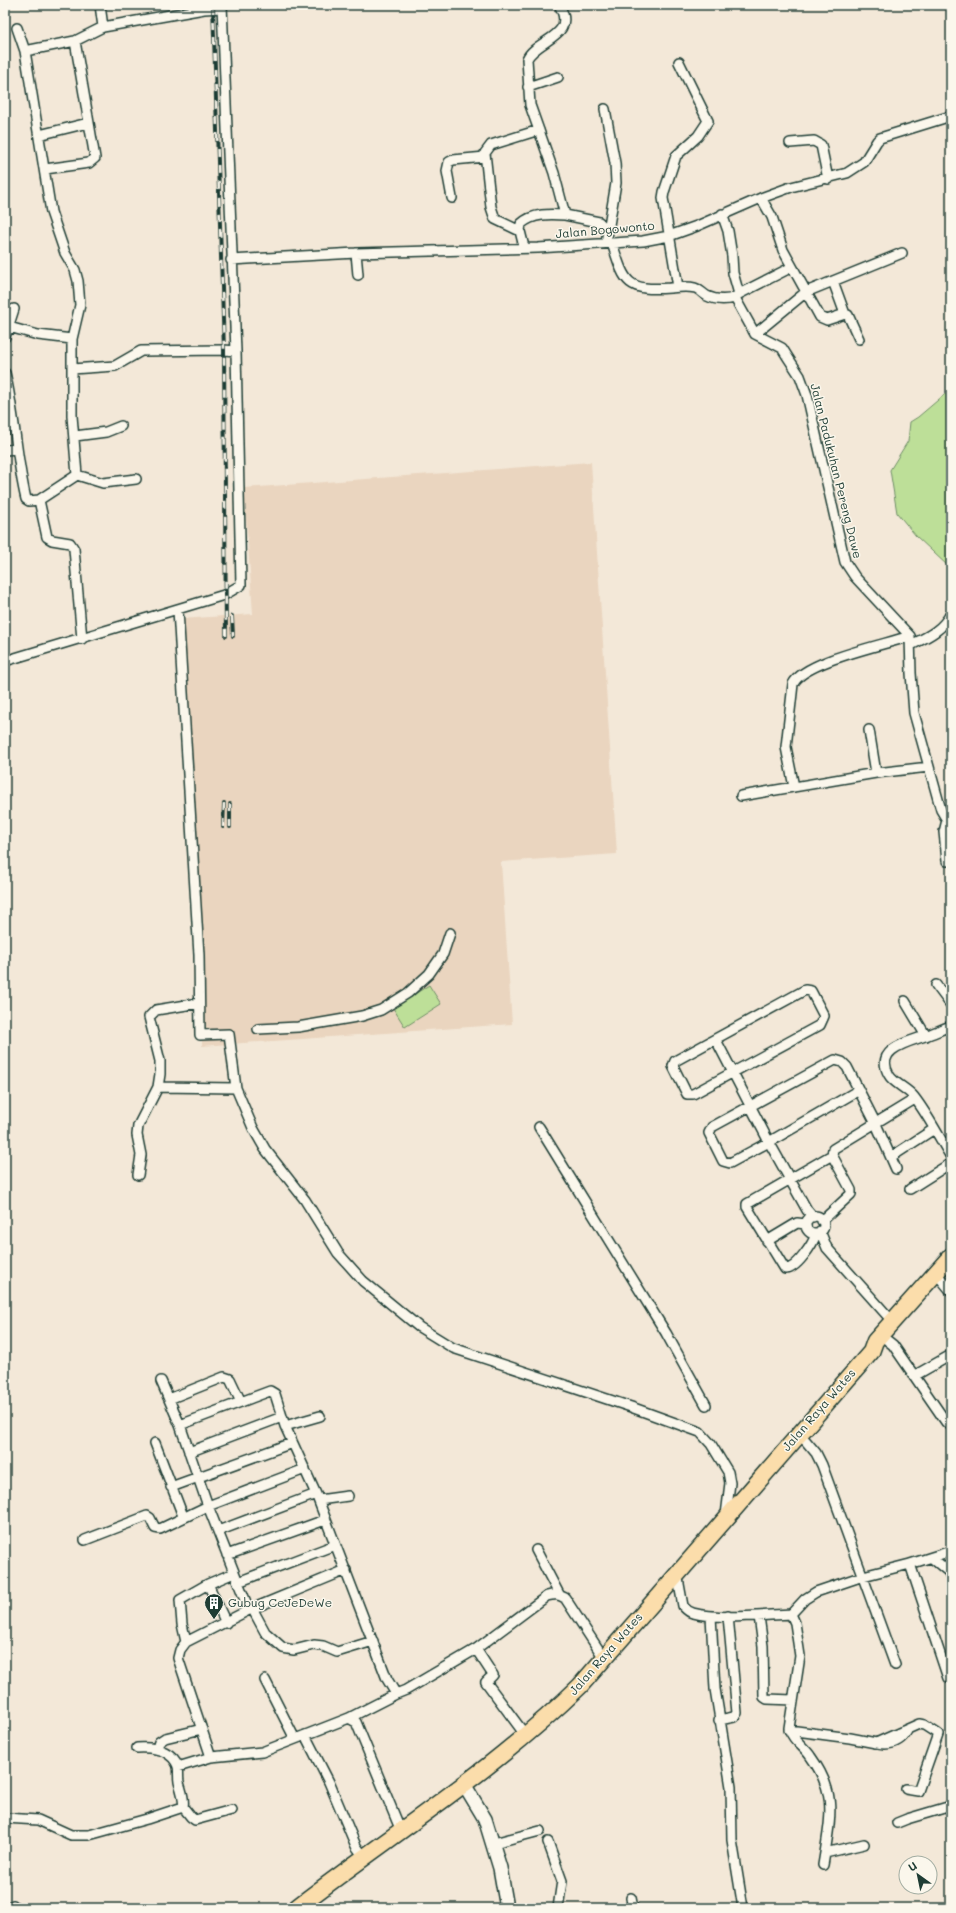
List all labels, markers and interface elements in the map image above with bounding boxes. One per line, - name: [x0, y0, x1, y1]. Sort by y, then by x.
- street label: Jalan Bogowonto: [555, 217, 655, 241]
- street label: Jalan Padukuhan Pereng Dawe: [807, 382, 866, 560]
- street label: Jalan Raya Wates: [778, 1365, 859, 1454]
- building icon: Gubug CeJeDeWe: [203, 1592, 225, 1620]
- place label: Gubug CeJeDeWe: [228, 1594, 332, 1610]
- street label: Jalan Raya Wates: [565, 1609, 646, 1698]
- north arrow: [898, 1855, 938, 1895]
- text: U: [905, 1858, 920, 1875]

